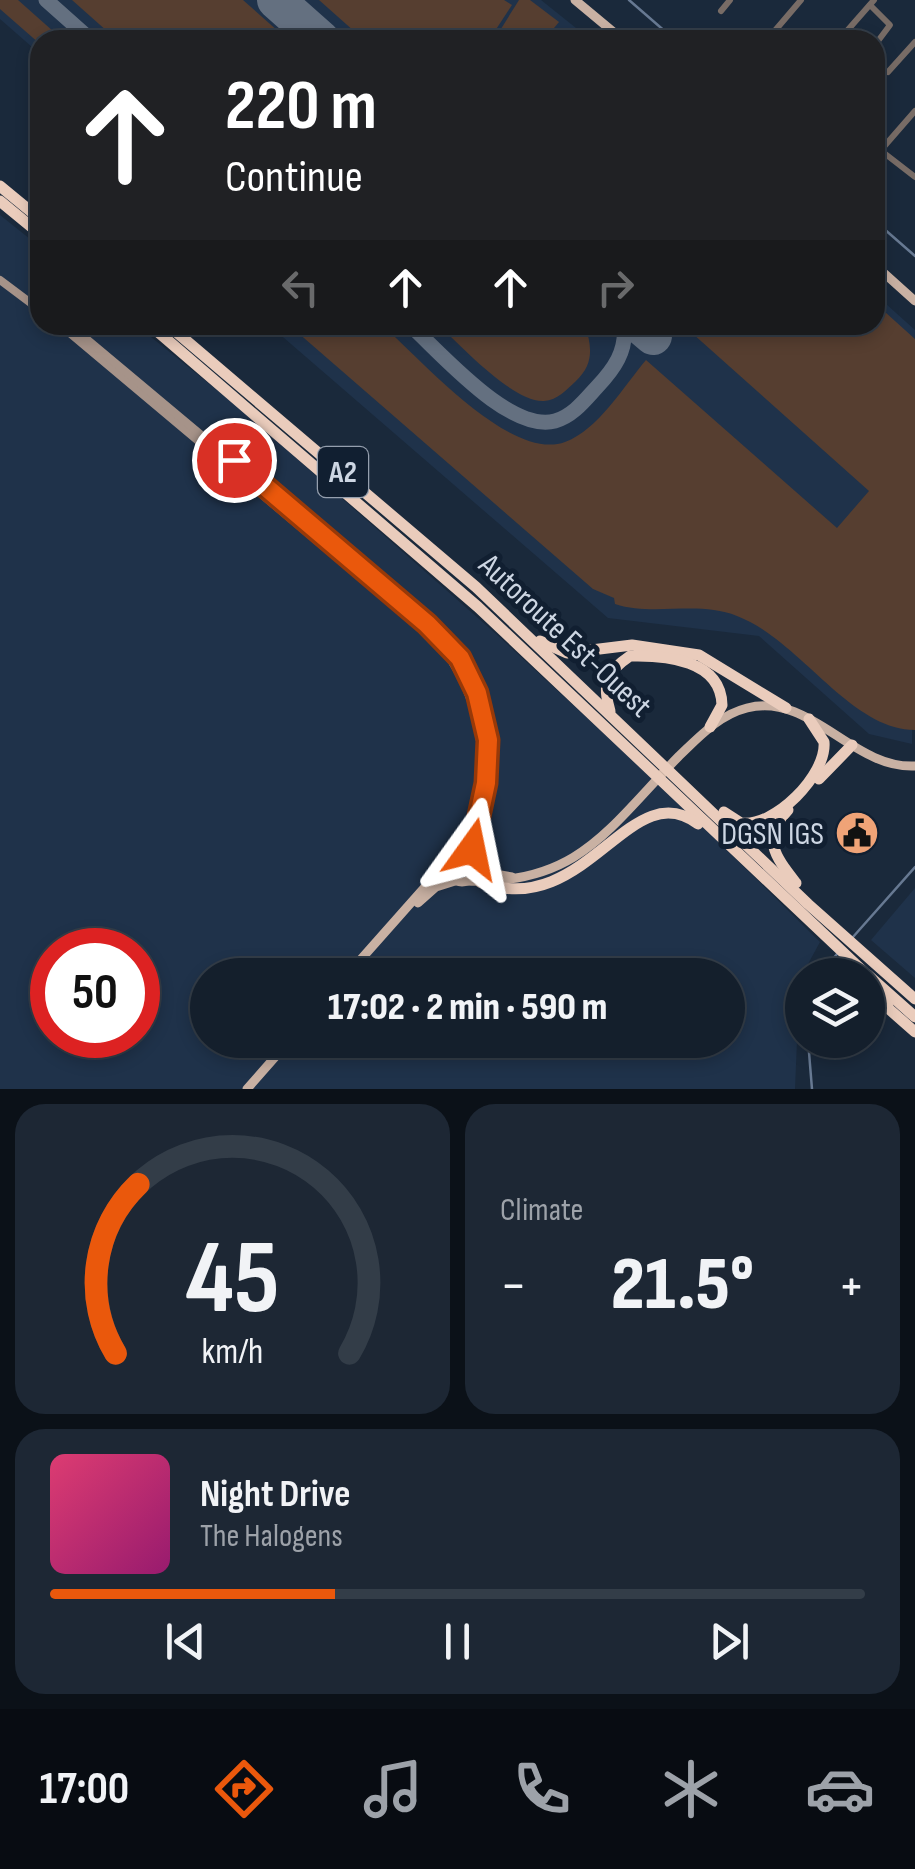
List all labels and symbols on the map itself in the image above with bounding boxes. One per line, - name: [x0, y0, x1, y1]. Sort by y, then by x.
- pin: [192, 418, 277, 503]
- road number: A2: [318, 447, 368, 497]
- street label: Autoroute Est-Ouest: [470, 545, 659, 726]
- position arrow: [420, 797, 524, 901]
- public building icon: DGSN IGS: [834, 810, 880, 856]
- place label: DGSN IGS: [721, 815, 824, 854]
- speed limit sign: 50: [30, 928, 160, 1058]

